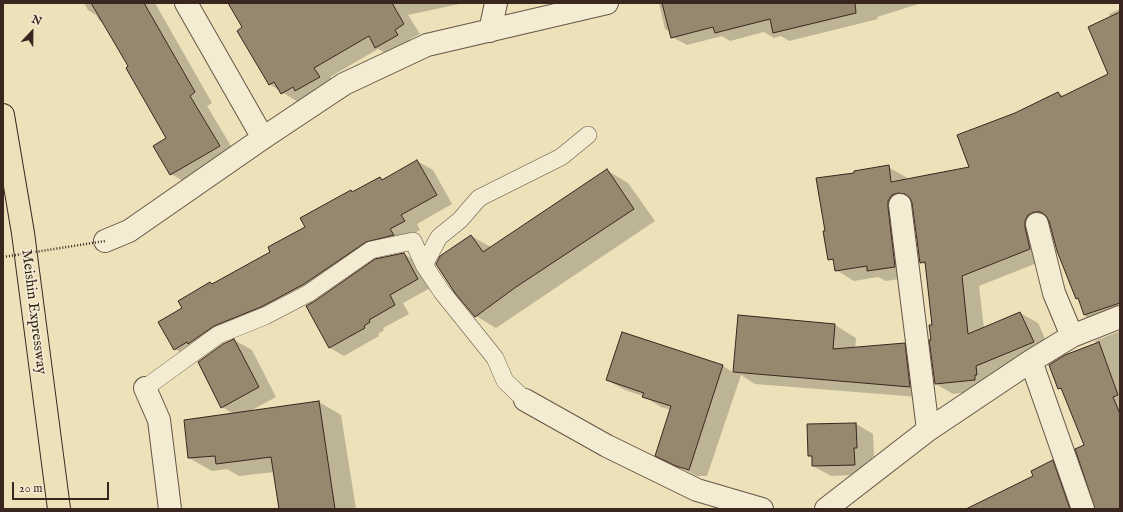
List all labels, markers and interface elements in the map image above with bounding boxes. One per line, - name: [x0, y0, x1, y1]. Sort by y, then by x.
- north arrow: [12, 12, 52, 52]
- text: N: [29, 13, 44, 29]
- street label: Meishin Expressway: [16, 249, 50, 375]
- scale bar: [14, 474, 111, 500]
- text: 20 m: [19, 481, 42, 496]

